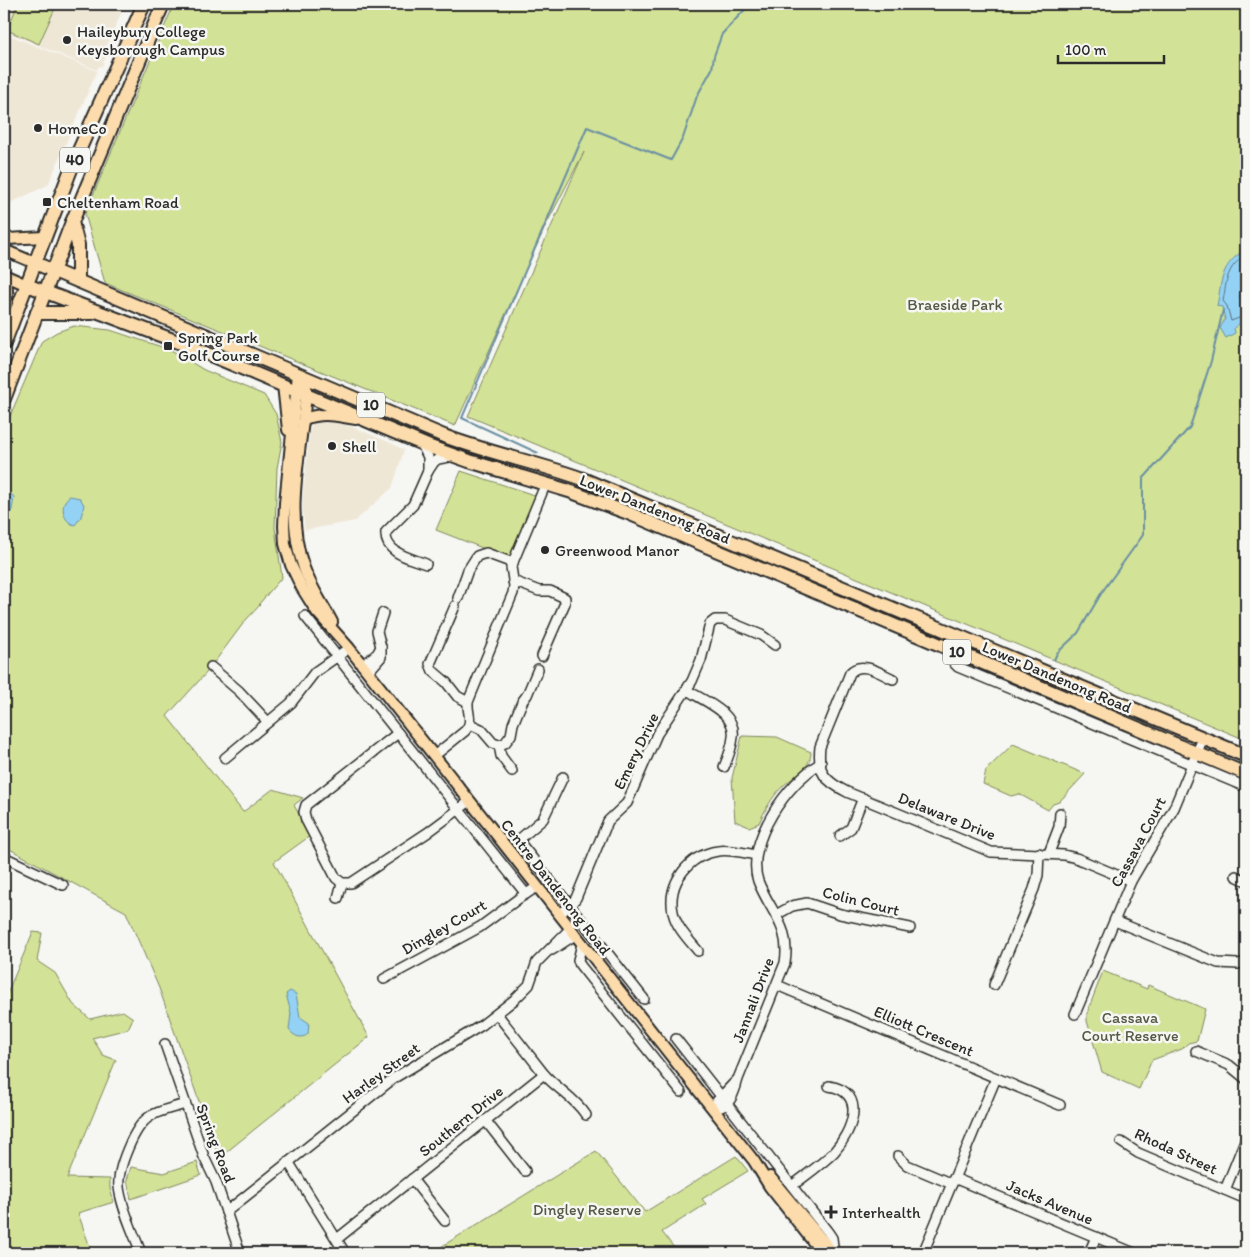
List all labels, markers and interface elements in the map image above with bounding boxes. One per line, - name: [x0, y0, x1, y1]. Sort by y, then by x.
- place label: Haileybury College Keysborough Campus: [77, 22, 225, 59]
- scale bar: [1058, 32, 1164, 64]
- marker: Haileybury College Keysborough Campus: [61, 34, 73, 46]
- text: 100 m: [1065, 41, 1107, 59]
- place label: HomeCo: [48, 119, 107, 138]
- marker: HomeCo: [32, 122, 44, 134]
- road number: 40: [60, 148, 90, 172]
- place label: Cheltenham Road: [57, 193, 179, 212]
- marker: Cheltenham Road: [41, 196, 53, 208]
- park label: Braeside Park: [907, 295, 1003, 314]
- place label: Spring Park Golf Course: [178, 328, 260, 365]
- marker: Spring Park Golf Course: [162, 340, 174, 352]
- road number: 10: [357, 392, 385, 418]
- place label: Shell: [342, 437, 377, 456]
- marker: Shell: [326, 440, 338, 452]
- street label: Lower Dandenong Road: [577, 470, 733, 548]
- place label: Greenwood Manor: [555, 541, 680, 560]
- marker: Greenwood Manor: [539, 544, 551, 556]
- street label: Lower Dandenong Road: [979, 637, 1135, 717]
- road number: 10: [943, 640, 971, 664]
- street label: Emery Drive: [609, 709, 663, 793]
- street label: Delaware Drive: [895, 788, 999, 844]
- street label: Cassava Court: [1106, 794, 1170, 890]
- street label: Centre Dandenong Road: [497, 815, 615, 959]
- street label: Colin Court: [820, 882, 902, 920]
- street label: Dingley Court: [398, 895, 490, 959]
- street label: Jannali Drive: [728, 955, 778, 1045]
- street label: Elliott Crescent: [871, 1001, 977, 1061]
- park label: Cassava Court Reserve: [1082, 1008, 1178, 1045]
- street label: Harley Street: [338, 1038, 424, 1108]
- street label: Southern Drive: [415, 1081, 507, 1161]
- street label: Spring Road: [192, 1101, 240, 1186]
- street label: Rhoda Street: [1132, 1124, 1220, 1178]
- street label: Jacks Avenue: [1004, 1175, 1096, 1229]
- park label: Dingley Reserve: [533, 1200, 641, 1219]
- place label: Interhealth: [842, 1203, 921, 1222]
- marker: Interhealth: [824, 1205, 838, 1219]

